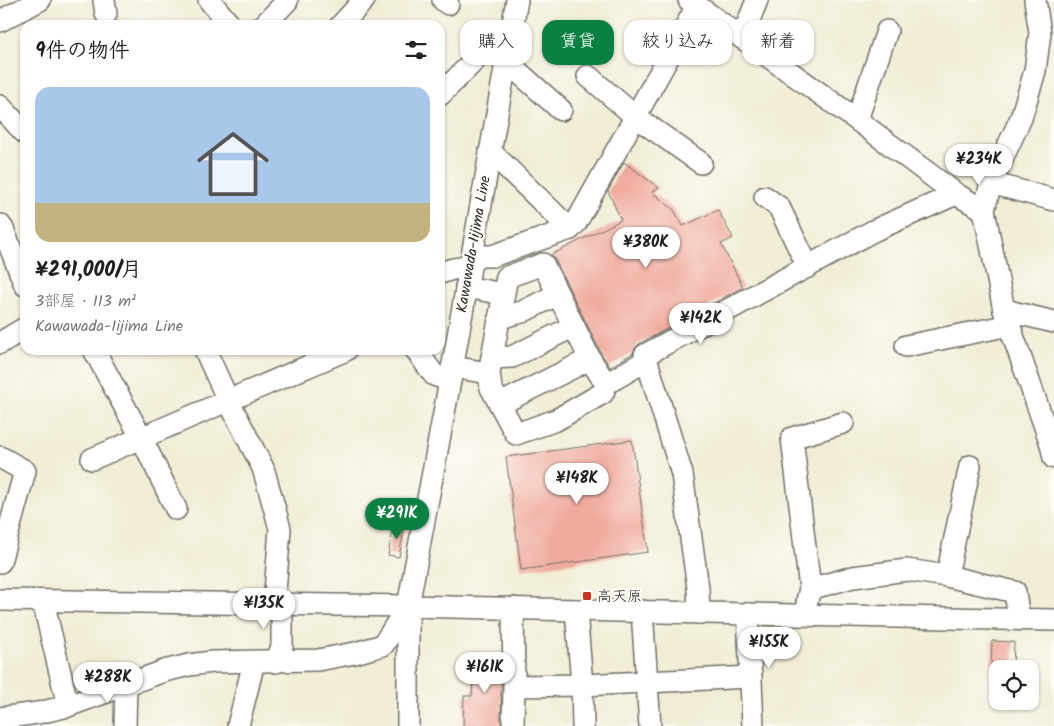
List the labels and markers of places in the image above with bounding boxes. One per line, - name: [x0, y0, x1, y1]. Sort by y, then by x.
- pin: ¥234K: [944, 144, 1014, 186]
- pin: ¥380K: [611, 226, 681, 269]
- pin: ¥142K: [666, 302, 736, 345]
- pin: ¥148K: [542, 462, 612, 505]
- pin: ¥291K: [362, 498, 432, 540]
- place label: 高天原: [597, 585, 642, 609]
- pin: ¥135K: [229, 588, 299, 630]
- marker: 高天原: [581, 590, 593, 602]
- pin: ¥155K: [734, 626, 804, 669]
- pin: ¥161K: [450, 652, 520, 694]
- pin: ¥288K: [73, 662, 143, 704]

